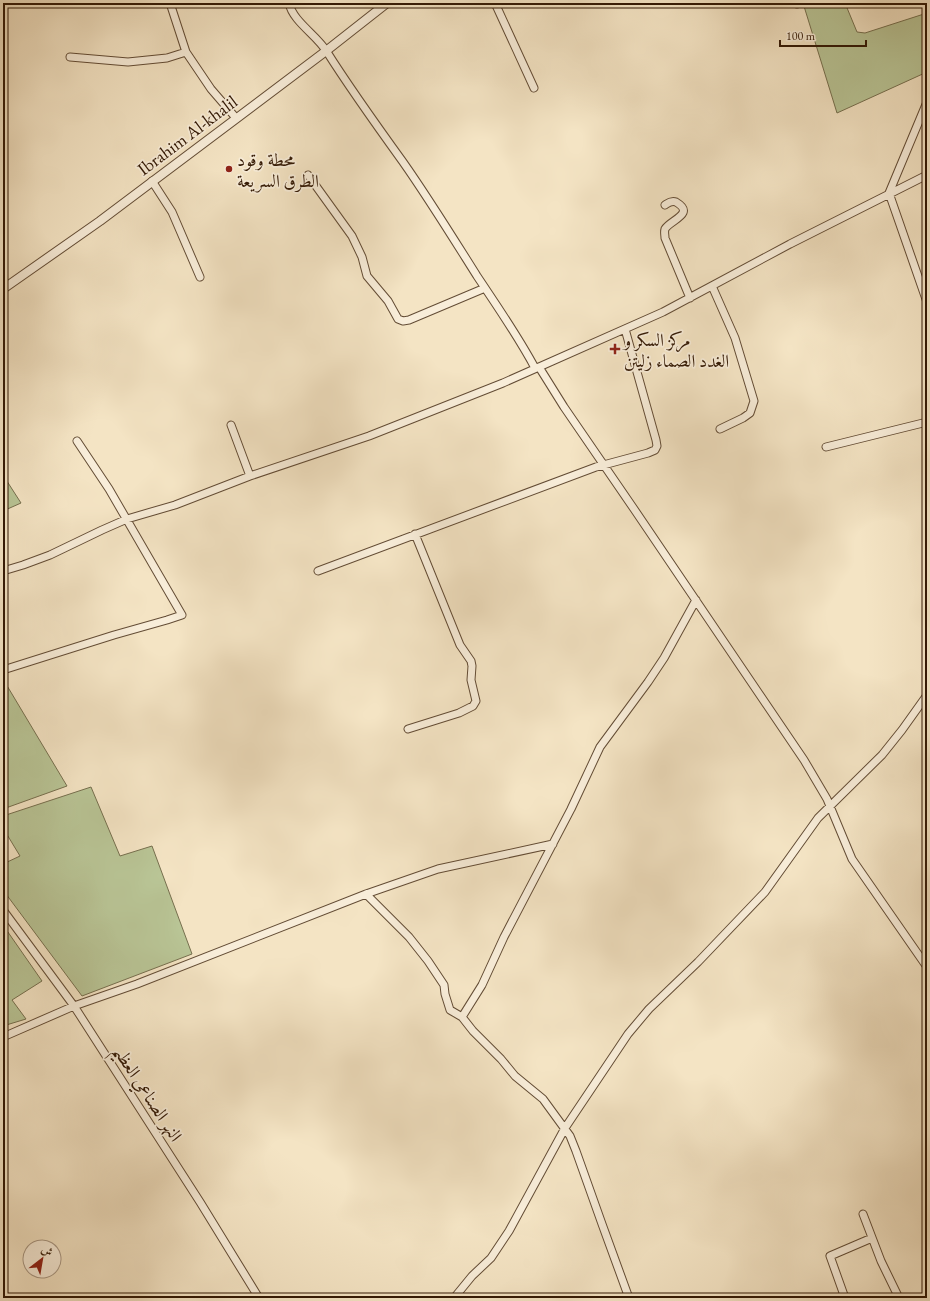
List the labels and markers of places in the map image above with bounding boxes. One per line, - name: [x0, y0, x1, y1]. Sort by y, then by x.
- place label: محطة وقود الطرق السريعة: [237, 148, 319, 193]
- marker: محطة وقود الطرق السريعة: [224, 164, 234, 174]
- place label: مركز السكر و الغدد الصماء زليتن: [622, 328, 729, 372]
- marker: مركز السكر و الغدد الصماء زليتن: [609, 343, 621, 355]

